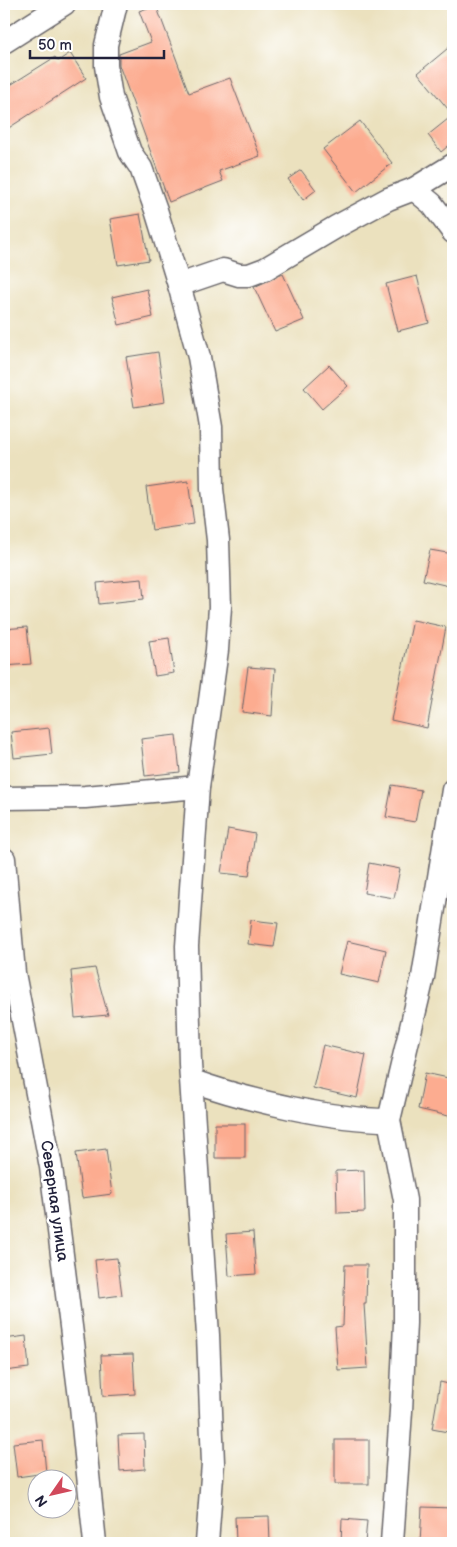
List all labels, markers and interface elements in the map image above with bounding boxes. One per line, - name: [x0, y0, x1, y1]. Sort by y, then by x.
- scale bar: [30, 28, 164, 60]
- text: 50 m: [38, 36, 72, 55]
- street label: Северная улица: [36, 1139, 72, 1263]
- north arrow: [28, 1470, 78, 1520]
- text: N: [32, 1492, 52, 1510]

